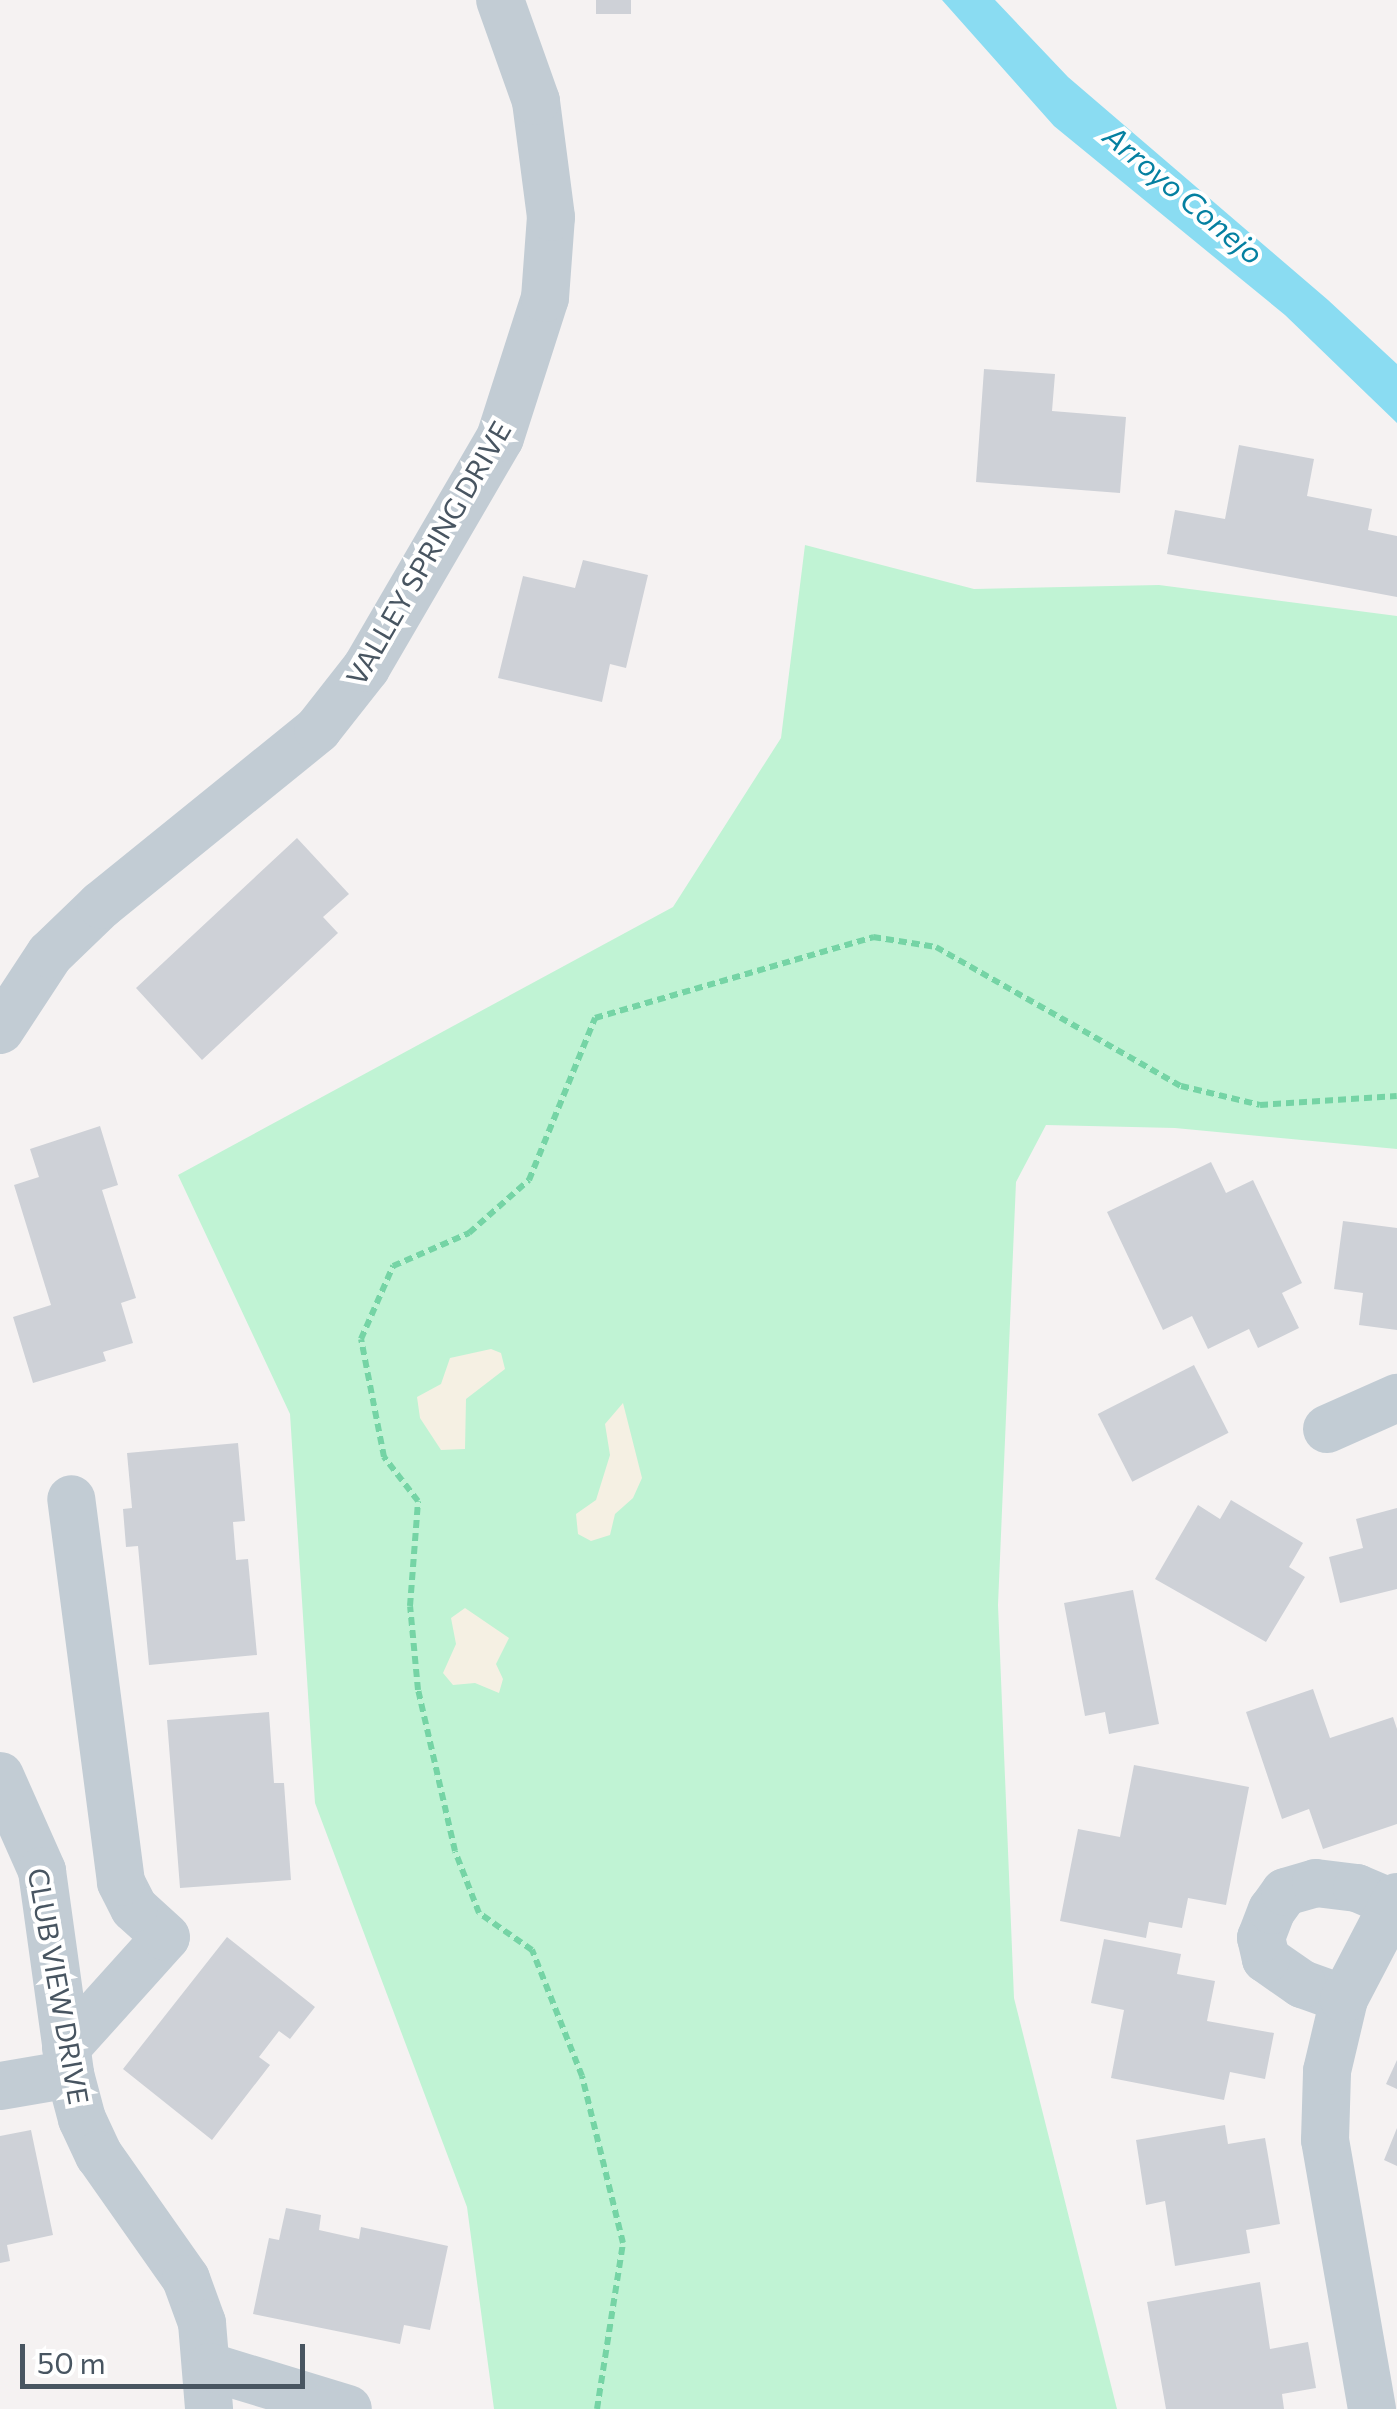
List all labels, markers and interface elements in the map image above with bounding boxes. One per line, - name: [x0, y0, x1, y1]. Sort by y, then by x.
- water label: Arroyo Conejo: [1097, 117, 1271, 271]
- street label: VALLEY SPRING DRIVE: [339, 415, 517, 691]
- street label: CLUB VIEW DRIVE: [22, 1865, 96, 2107]
- scale bar: [25, 2324, 310, 2386]
- text: 50 m: [37, 2343, 106, 2380]

